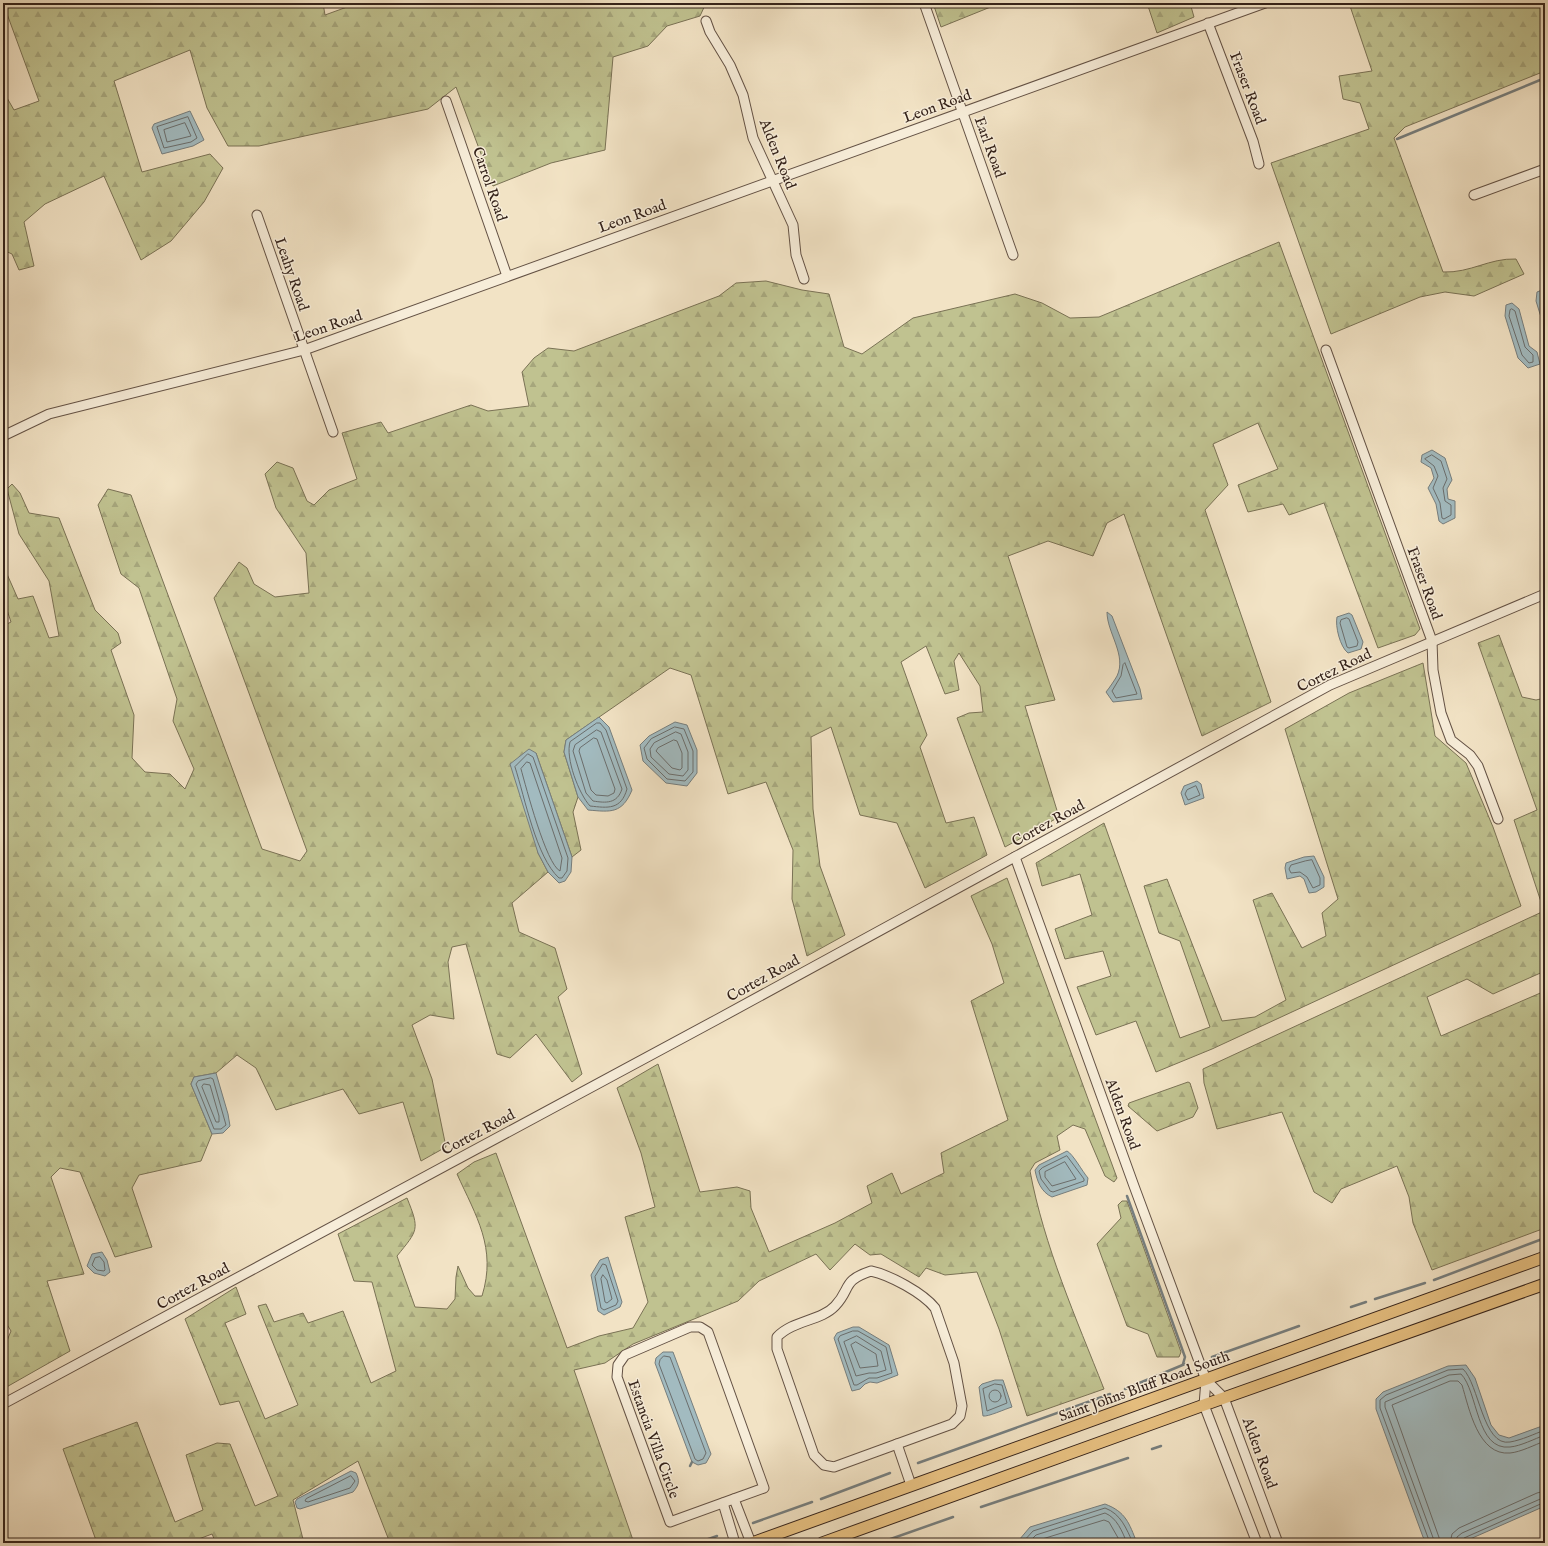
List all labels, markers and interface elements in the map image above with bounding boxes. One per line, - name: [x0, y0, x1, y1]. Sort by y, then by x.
- street label: Fraser Road: [1225, 49, 1270, 128]
- street label: Leon Road: [901, 85, 975, 128]
- street label: Earl Road: [970, 114, 1010, 181]
- street label: Alden Road: [754, 115, 801, 193]
- street label: Carrol Road: [468, 144, 511, 225]
- street label: Leon Road: [596, 195, 670, 238]
- street label: Leahy Road: [270, 235, 313, 314]
- street label: Leon Road: [292, 306, 366, 347]
- street label: Fraser Road: [1403, 544, 1447, 623]
- street label: Cortez Road: [1294, 644, 1375, 697]
- street label: Cortez Road: [1008, 795, 1089, 851]
- street label: Cortez Road: [723, 950, 804, 1006]
- street label: Alden Road: [1101, 1075, 1144, 1153]
- street label: Cortez Road: [438, 1105, 519, 1160]
- street label: Cortez Road: [153, 1258, 234, 1314]
- street label: Saint Johns Bluff Road South: [1056, 1347, 1232, 1426]
- street label: Estancia Villa Circle: [623, 1377, 684, 1501]
- street label: Alden Road: [1238, 1414, 1281, 1492]

